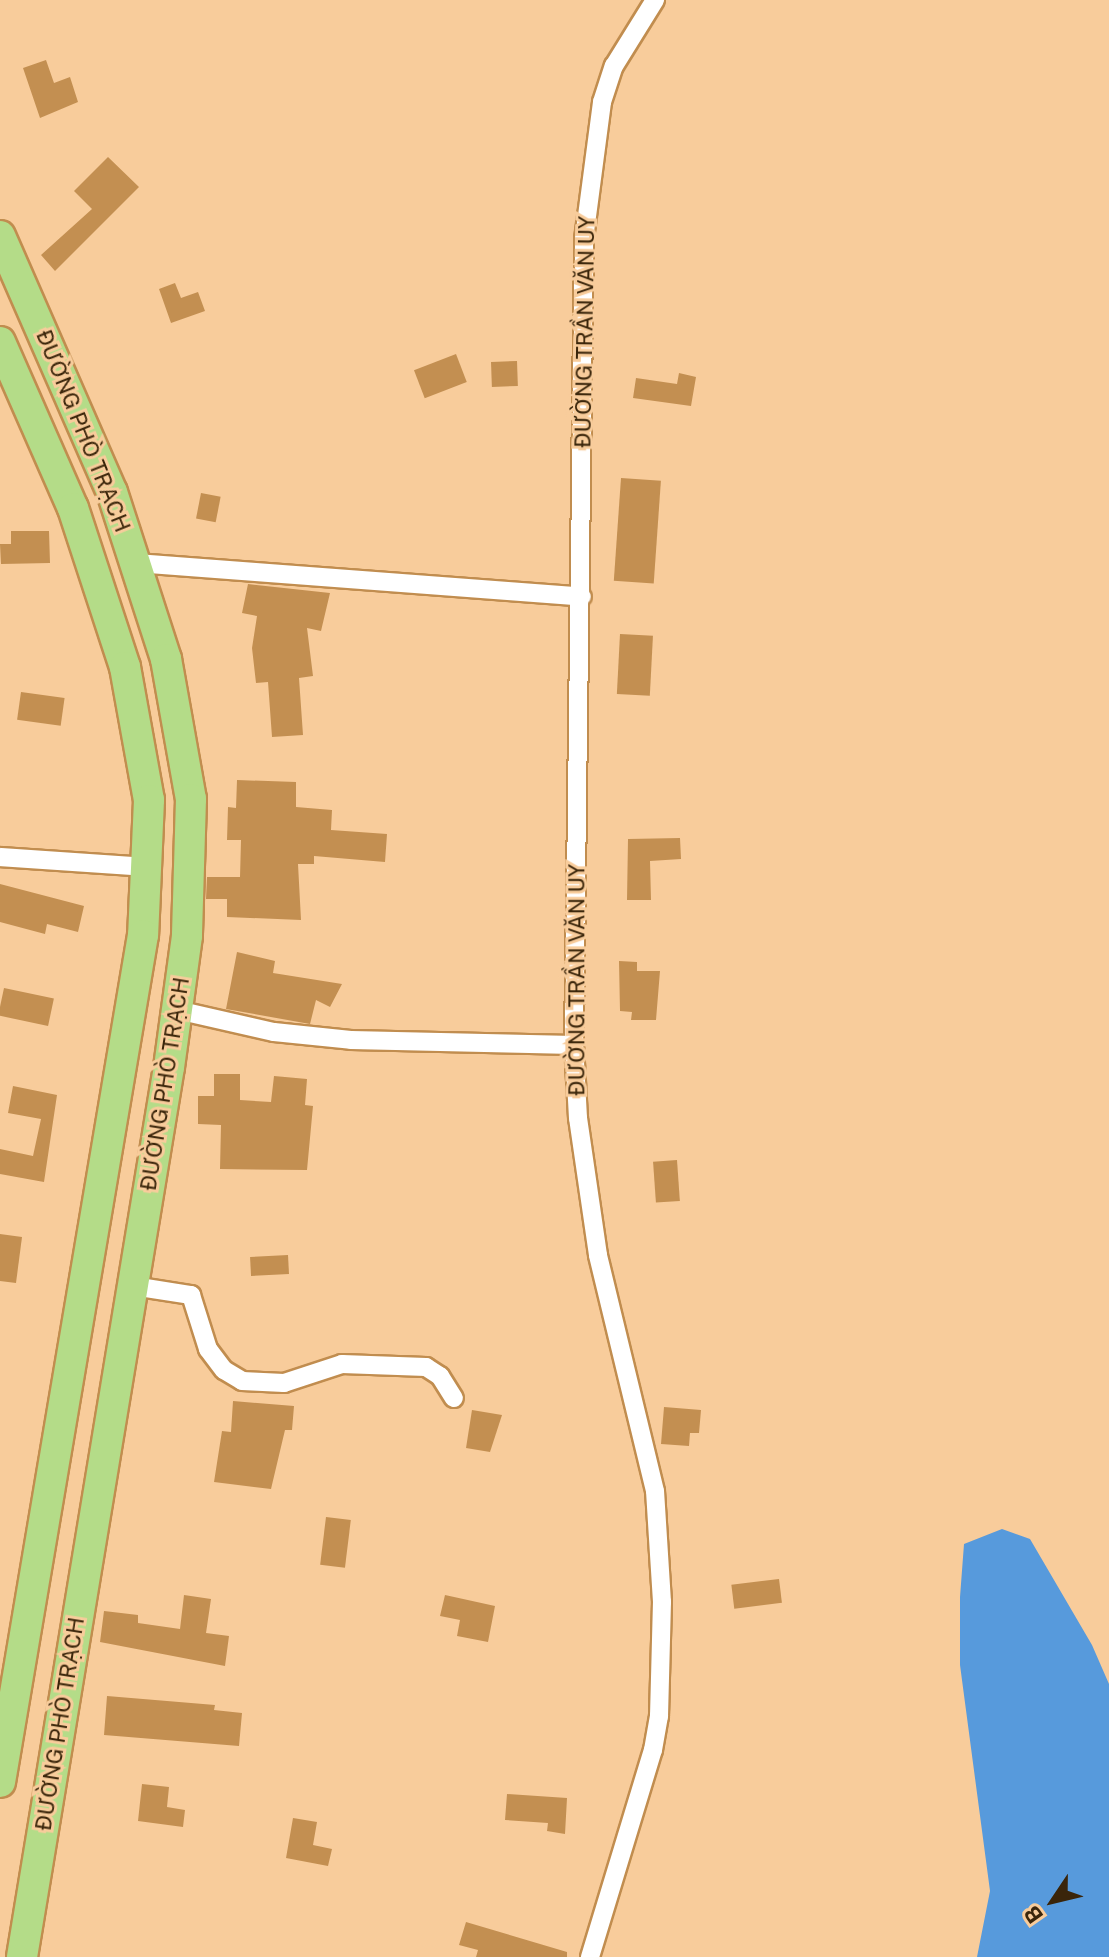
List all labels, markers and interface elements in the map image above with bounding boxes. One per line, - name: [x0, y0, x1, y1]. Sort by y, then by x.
- street label: ĐƯỜNG TRẦN VĂN UY: [570, 215, 600, 449]
- street label: ĐƯỜNG PHÒ TRẠCH: [30, 326, 136, 536]
- street label: ĐƯỜNG TRẦN VĂN UY: [564, 864, 590, 1096]
- street label: ĐƯỜNG PHÒ TRẠCH: [135, 975, 195, 1193]
- street label: ĐƯỜNG PHÒ TRẠCH: [30, 1615, 90, 1833]
- north arrow: [1013, 1861, 1093, 1941]
- text: B: [1018, 1901, 1048, 1928]

